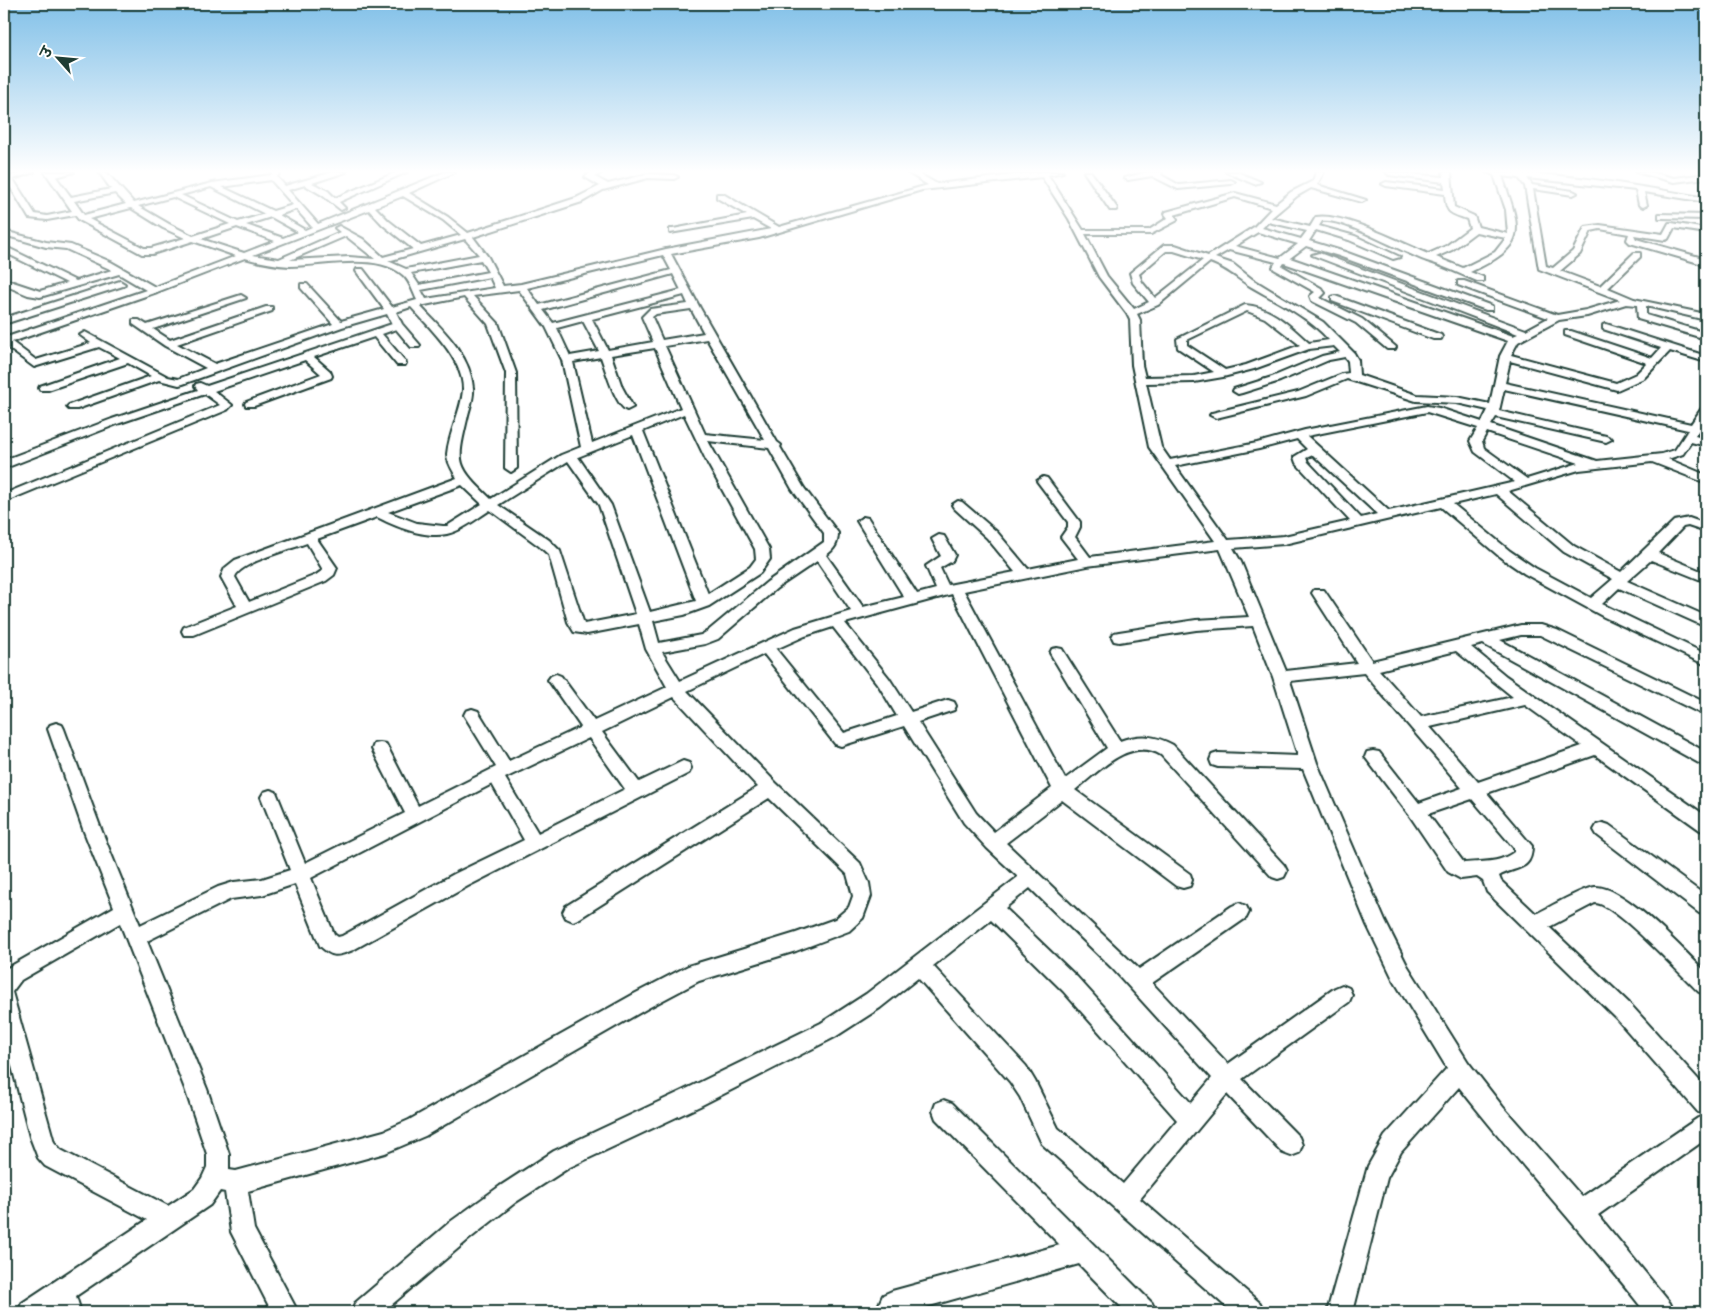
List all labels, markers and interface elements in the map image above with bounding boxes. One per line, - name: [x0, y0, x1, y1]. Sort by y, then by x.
- north arrow: [32, 32, 82, 82]
- text: उ: [36, 43, 57, 62]

